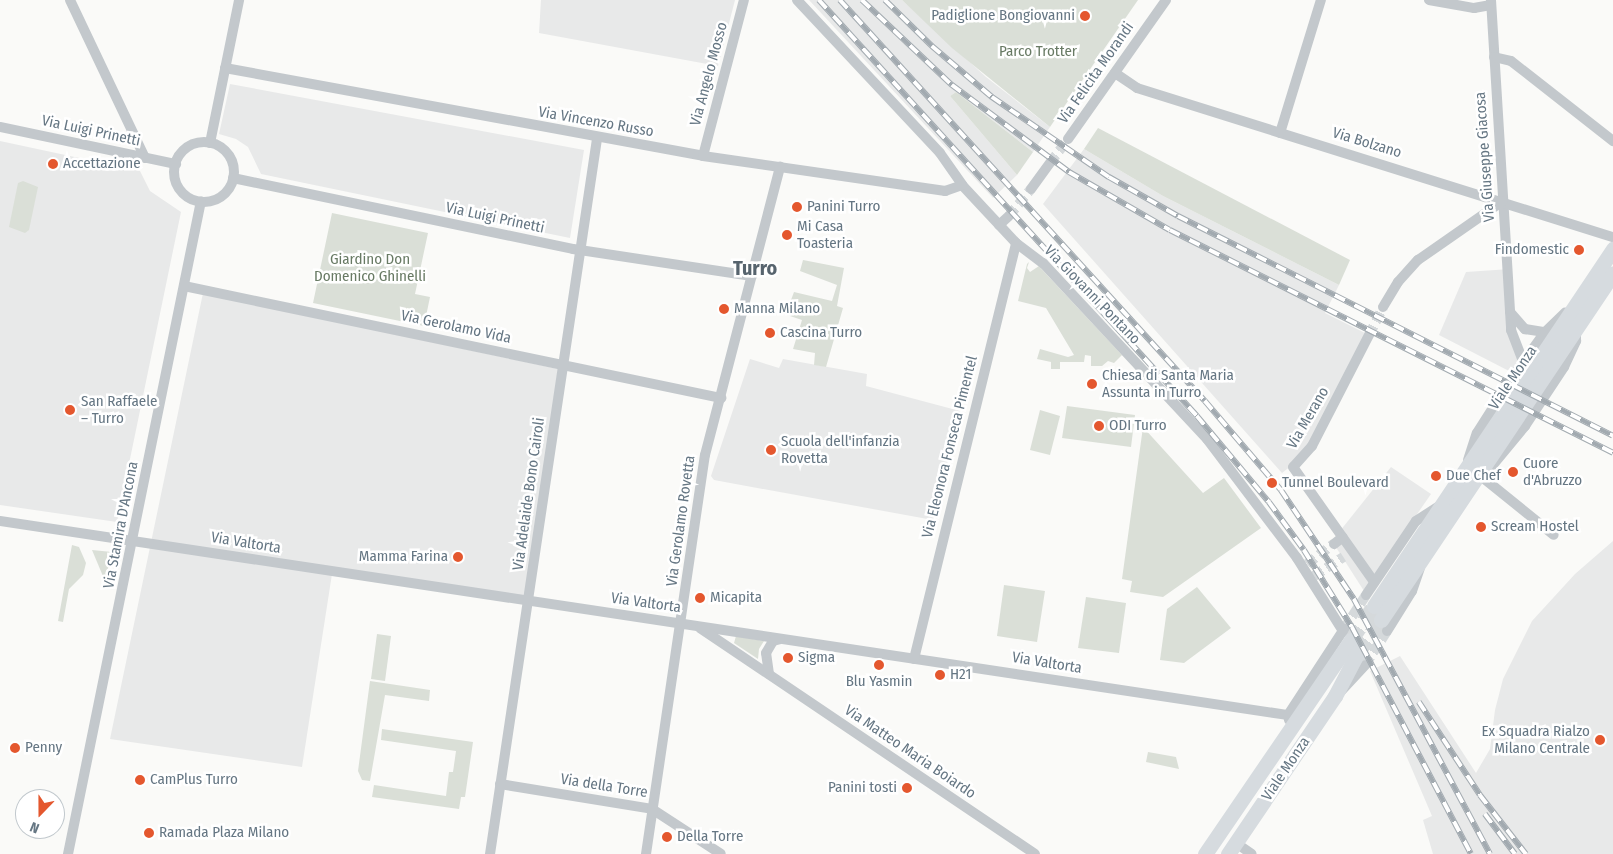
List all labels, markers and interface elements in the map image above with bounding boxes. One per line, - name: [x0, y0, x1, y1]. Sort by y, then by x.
- place label: Padiglione Bongiovanni: [931, 7, 1075, 25]
- marker: Padiglione Bongiovanni: [1079, 10, 1091, 22]
- street label: Via Felicita Morandi: [1054, 19, 1138, 127]
- street label: Via Angelo Mosso: [686, 20, 732, 128]
- park label: Parco Trotter: [999, 43, 1077, 61]
- street label: Via Giuseppe Giacosa: [1471, 91, 1499, 223]
- street label: Via Vincenzo Russo: [537, 103, 655, 141]
- street label: Via Luigi Prinetti: [40, 112, 142, 150]
- street label: Via Bolzano: [1330, 124, 1404, 162]
- place label: Accettazione: [63, 155, 141, 173]
- marker: Accettazione: [47, 158, 59, 170]
- place label: Panini Turro: [807, 198, 880, 216]
- street label: Via Luigi Prinetti: [444, 199, 546, 237]
- marker: Panini Turro: [791, 201, 803, 213]
- place label: Mi Casa Toasteria: [797, 217, 853, 252]
- marker: Mi Casa Toasteria: [781, 229, 793, 241]
- place label: Findomestic: [1495, 241, 1569, 259]
- street label: Via Giovanni Pontano: [1040, 242, 1144, 348]
- marker: Findomestic: [1573, 244, 1585, 256]
- park label: Giardino Don Domenico Ghinelli: [314, 250, 426, 285]
- district label: Turro: [733, 256, 777, 280]
- place label: Manna Milano: [734, 300, 820, 318]
- marker: Manna Milano: [718, 303, 730, 315]
- street label: Via Gerolamo Vida: [399, 307, 513, 347]
- place label: Cascina Turro: [780, 324, 862, 342]
- marker: Cascina Turro: [764, 327, 776, 339]
- street label: Viale Monza: [1485, 343, 1541, 413]
- street label: Via Eleonora Fonseca Pimentel: [919, 354, 981, 540]
- place label: Chiesa di Santa Maria Assunta in Turro: [1102, 366, 1234, 401]
- marker: Chiesa di Santa Maria Assunta in Turro: [1086, 378, 1098, 390]
- street label: Via Merano: [1283, 384, 1333, 452]
- place label: San Raffaele – Turro: [81, 392, 158, 427]
- marker: San Raffaele – Turro: [63, 403, 77, 417]
- street label: Via Adelaide Bono Cairoli: [509, 416, 549, 572]
- place label: ODI Turro: [1109, 417, 1167, 435]
- marker: ODI Turro: [1093, 420, 1105, 432]
- place label: Scuola dell'infanzia Rovetta: [781, 432, 900, 467]
- marker: Scuola dell'infanzia Rovetta: [765, 444, 777, 456]
- street label: Via Gerolamo Rovetta: [663, 454, 699, 588]
- place label: Cuore d'Abruzzo: [1523, 454, 1582, 489]
- street label: Via Stamira D'Ancona: [100, 460, 142, 590]
- marker: Cuore d'Abruzzo: [1507, 466, 1519, 478]
- place label: Due Chef: [1446, 467, 1501, 485]
- marker: Due Chef: [1430, 470, 1442, 482]
- place label: Tunnel Boulevard: [1282, 474, 1389, 492]
- marker: Tunnel Boulevard: [1266, 477, 1278, 489]
- place label: Scream Hostel: [1491, 518, 1579, 536]
- marker: Scream Hostel: [1475, 521, 1487, 533]
- street label: Via Valtorta: [210, 529, 282, 557]
- place label: Mamma Farina: [359, 548, 448, 566]
- marker: Mamma Farina: [452, 551, 464, 563]
- street label: Via Valtorta: [610, 589, 682, 617]
- place label: Micapita: [710, 589, 762, 607]
- marker: Micapita: [694, 592, 706, 604]
- place label: Sigma: [798, 649, 835, 667]
- street label: Via Valtorta: [1011, 649, 1083, 677]
- marker: Sigma: [782, 652, 794, 664]
- marker: Blu Yasmin: [873, 659, 885, 671]
- place label: H21: [950, 666, 971, 684]
- marker: H21: [934, 669, 946, 681]
- place label: Blu Yasmin: [846, 673, 912, 691]
- street label: Via Matteo Maria Boiardo: [841, 701, 979, 803]
- place label: Ex Squadra Rialzo Milano Centrale: [1482, 722, 1590, 757]
- street label: Viale Monza: [1258, 734, 1314, 804]
- marker: Ex Squadra Rialzo Milano Centrale: [1594, 734, 1606, 746]
- place label: Penny: [25, 739, 62, 757]
- marker: Penny: [9, 742, 21, 754]
- street label: Via della Torre: [559, 770, 649, 802]
- place label: CamPlus Turro: [150, 771, 238, 789]
- marker: CamPlus Turro: [134, 774, 146, 786]
- place label: Panini tosti: [828, 779, 897, 797]
- marker: Panini tosti: [901, 782, 913, 794]
- north arrow: [15, 789, 65, 839]
- text: N: [28, 818, 42, 837]
- place label: Ramada Plaza Milano: [159, 824, 289, 842]
- marker: Ramada Plaza Milano: [143, 827, 155, 839]
- place label: Della Torre: [677, 828, 743, 846]
- marker: Della Torre: [661, 831, 673, 843]

